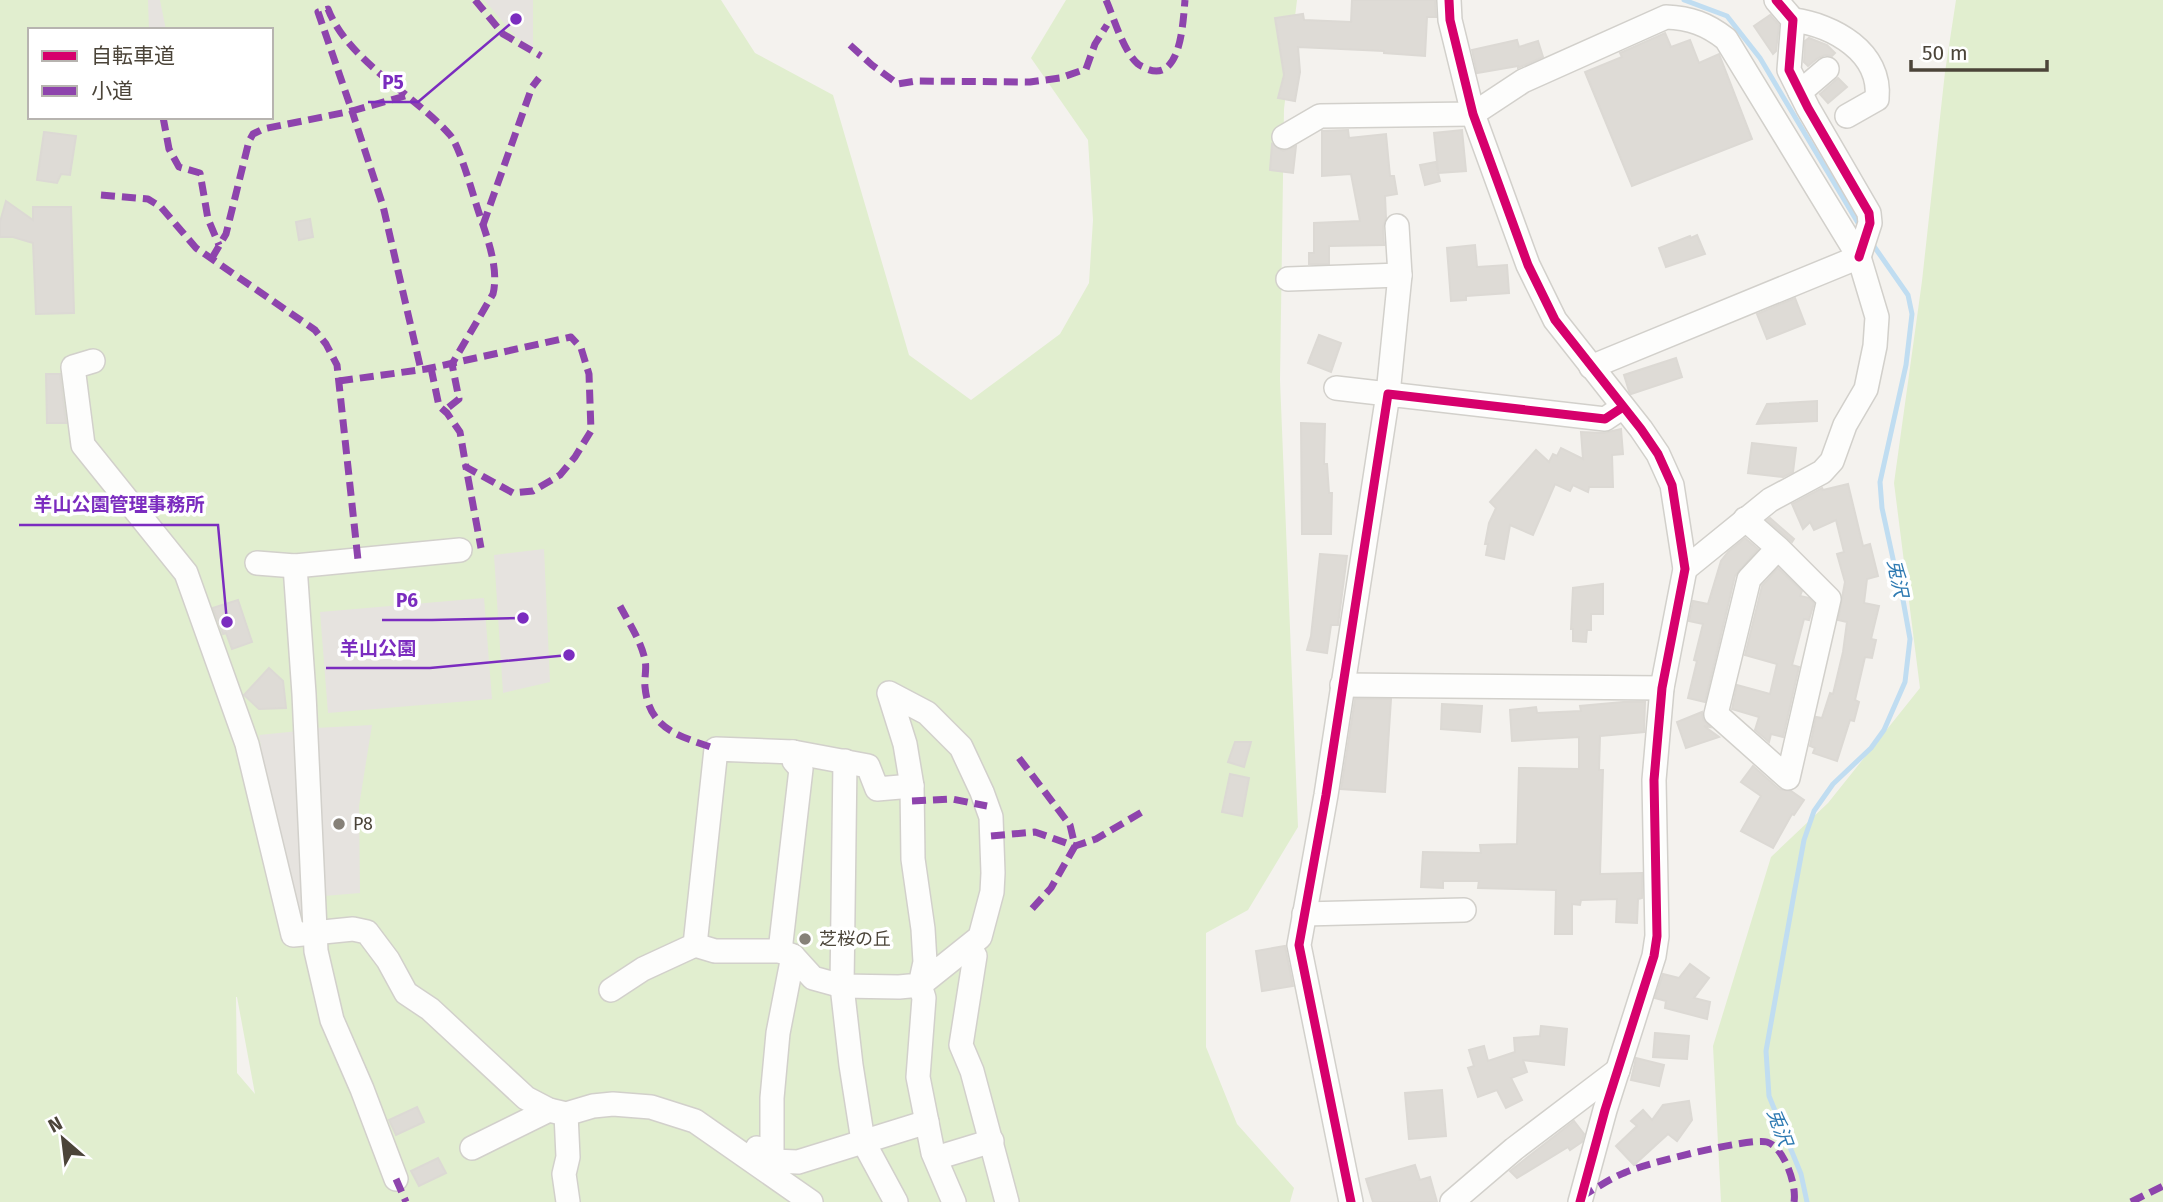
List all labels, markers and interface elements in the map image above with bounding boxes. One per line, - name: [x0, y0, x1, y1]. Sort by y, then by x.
- legend: [28, 28, 273, 119]
- scale bar: [1911, 28, 2048, 72]
- text: 50 m: [1922, 40, 1968, 66]
- text: 自転車道: [91, 43, 175, 69]
- callout: P5: [368, 62, 418, 102]
- text: P5: [382, 71, 404, 94]
- text: 小道: [91, 78, 133, 104]
- callout: 羊山公園管理事務所: [19, 485, 218, 525]
- text: 羊山公園管理事務所: [33, 493, 205, 516]
- water label: 兎沢: [1883, 557, 1913, 602]
- callout: P6: [382, 580, 432, 620]
- text: P6: [396, 589, 418, 612]
- callout: 羊山公園: [326, 628, 430, 668]
- text: 羊山公園: [340, 637, 416, 660]
- place label: P8: [353, 813, 373, 835]
- marker: P8: [331, 816, 347, 832]
- place label: 芝桜の丘: [819, 928, 891, 950]
- marker: 芝桜の丘: [797, 931, 813, 947]
- north arrow: [28, 1104, 98, 1174]
- water label: 兎沢: [1762, 1105, 1798, 1152]
- text: N: [44, 1111, 66, 1138]

